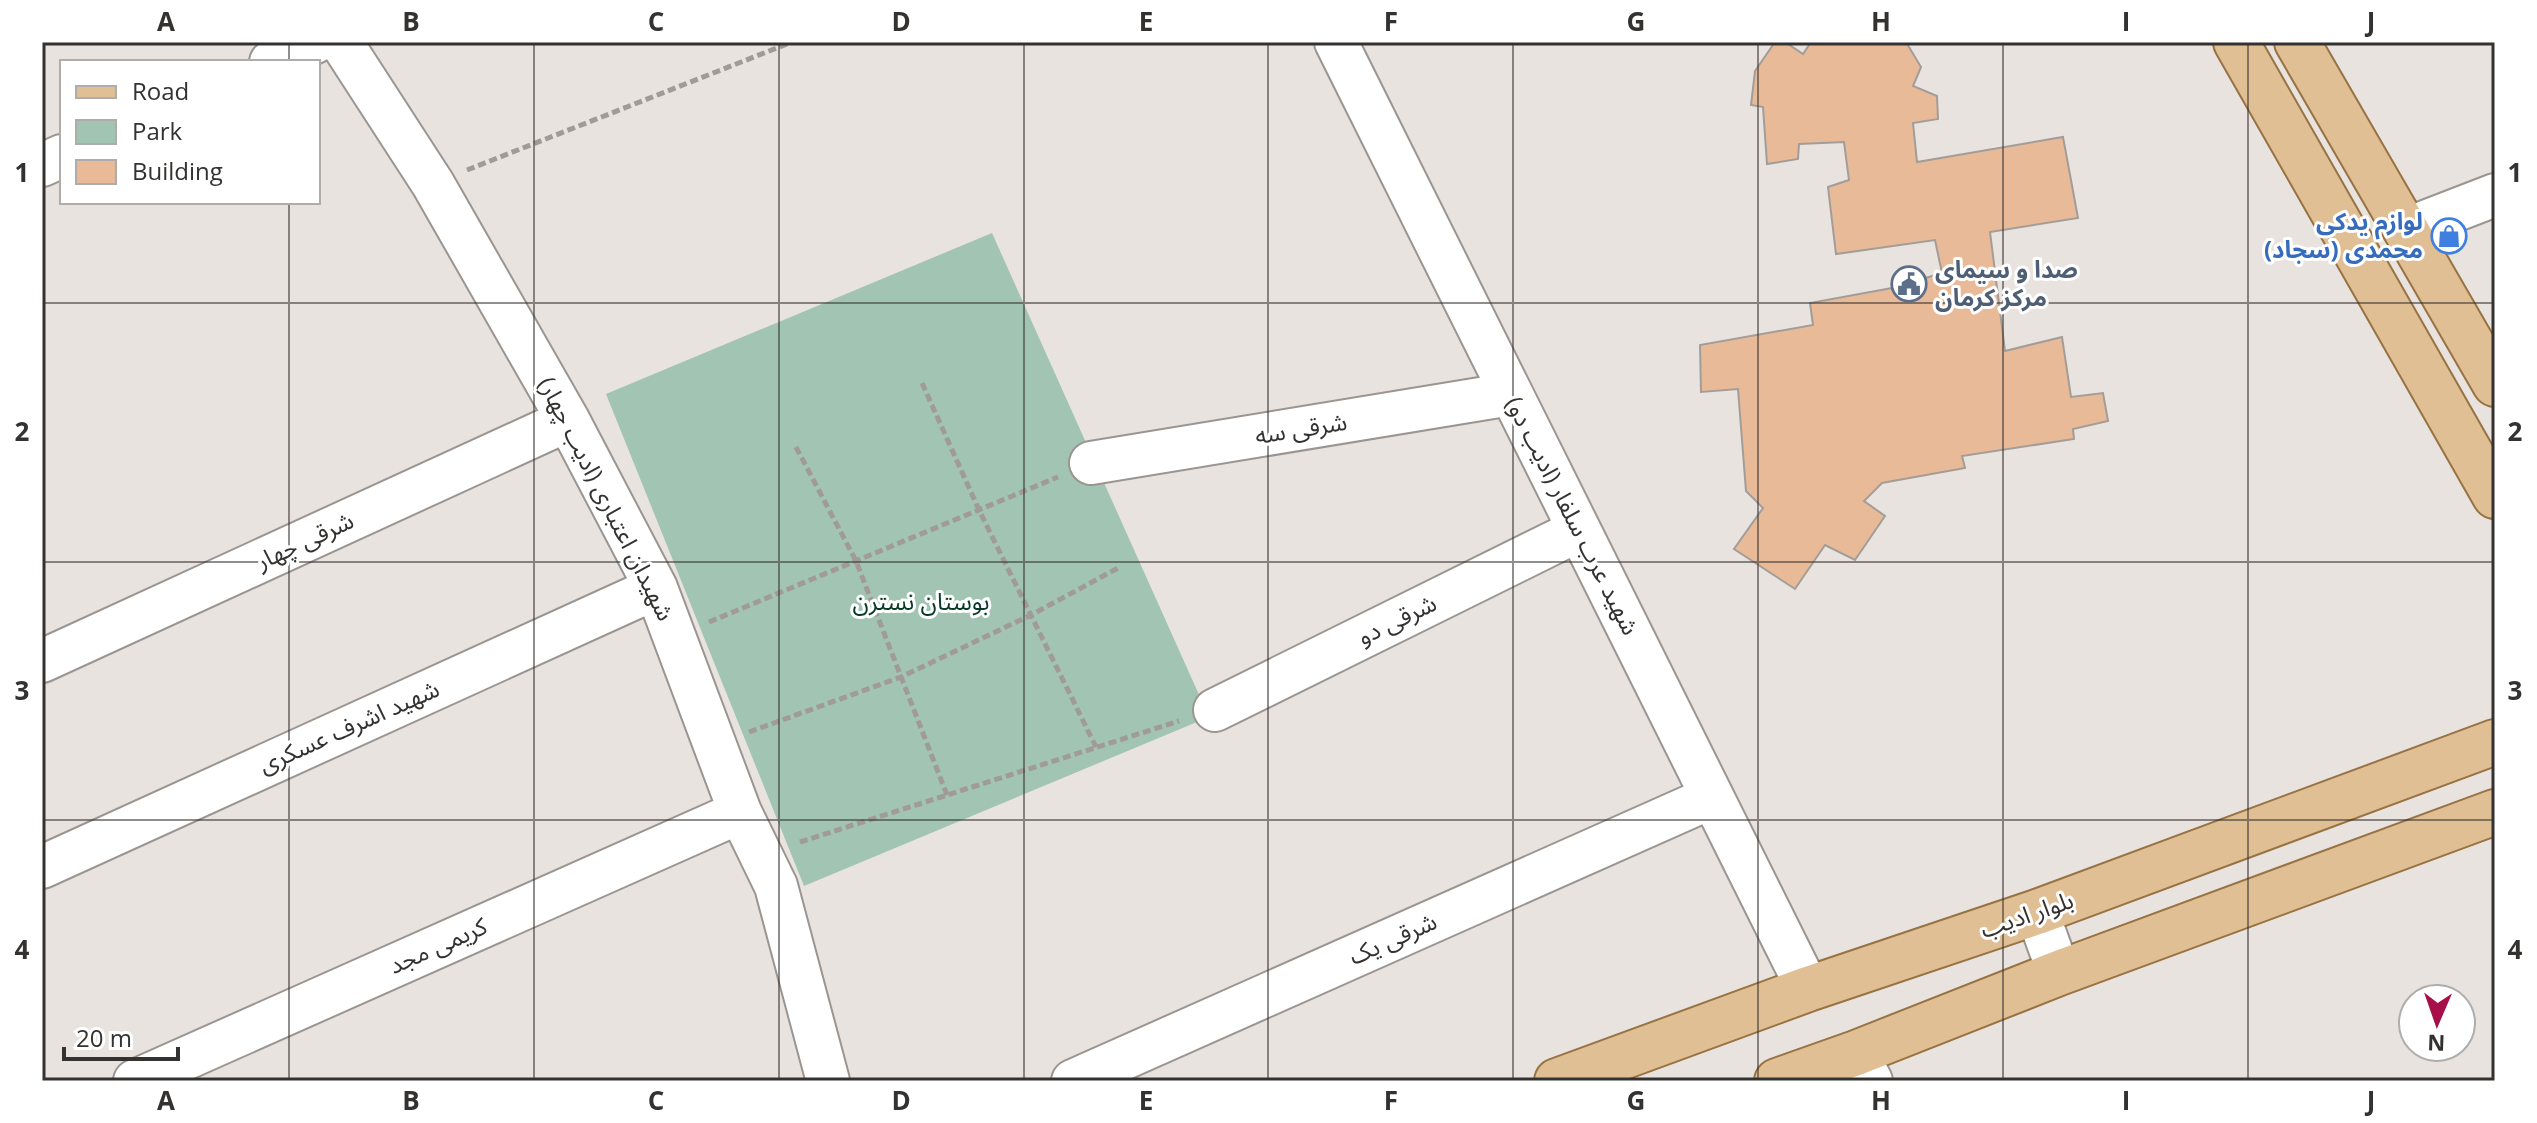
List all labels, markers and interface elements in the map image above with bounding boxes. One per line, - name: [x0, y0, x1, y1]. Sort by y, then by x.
- text: A: [157, 3, 175, 39]
- text: B: [402, 3, 420, 39]
- text: C: [648, 3, 664, 39]
- text: D: [891, 3, 911, 39]
- text: E: [1139, 3, 1153, 39]
- text: F: [1384, 3, 1398, 39]
- text: G: [1627, 3, 1645, 39]
- text: H: [1871, 3, 1891, 39]
- text: I: [2122, 3, 2130, 39]
- text: J: [2365, 3, 2375, 39]
- legend: [60, 60, 320, 204]
- text: Road: [132, 74, 189, 107]
- text: Park: [132, 114, 183, 147]
- text: 1: [15, 154, 29, 190]
- text: Building: [132, 154, 223, 187]
- text: 1: [2508, 154, 2522, 190]
- place label: لوازم یدکی محمدی (سجاد): [2264, 204, 2423, 265]
- shop icon: لوازم یدکی محمدی (سجاد): [2430, 217, 2468, 255]
- place label: صدا و سیمای مرکز کرمان: [1935, 252, 2078, 313]
- public building icon: صدا و سیمای مرکز کرمان: [1890, 265, 1928, 303]
- street label: شهیدان اعتباری (ادیب چهار): [531, 371, 683, 626]
- street label: شهید عرب سلفار (ادیب دو): [1499, 390, 1648, 640]
- street label: شرقی سه: [1252, 404, 1349, 451]
- text: 2: [15, 413, 30, 449]
- text: 2: [2508, 413, 2523, 449]
- street label: شرقی چهار: [249, 503, 359, 577]
- park label: بوستان نسترن: [853, 584, 989, 617]
- street label: شرقی دو: [1351, 585, 1442, 652]
- street label: شهید اشرف عسکری: [253, 671, 444, 780]
- text: 3: [15, 672, 29, 708]
- text: 3: [2508, 672, 2522, 708]
- street label: بلوار ادیب: [1976, 882, 2077, 945]
- street label: شرقی یک: [1343, 904, 1441, 972]
- street label: کریمی مجد: [383, 908, 493, 981]
- text: 4: [15, 931, 30, 967]
- text: 4: [2508, 931, 2523, 967]
- north arrow: [2397, 983, 2477, 1063]
- scale bar: [64, 1011, 178, 1061]
- text: 20 m: [76, 1021, 132, 1054]
- text: N: [2427, 1029, 2446, 1059]
- text: A: [157, 1082, 175, 1118]
- text: B: [402, 1082, 420, 1118]
- text: C: [648, 1082, 664, 1118]
- text: D: [891, 1082, 911, 1118]
- text: E: [1139, 1082, 1153, 1118]
- text: F: [1384, 1082, 1398, 1118]
- text: G: [1627, 1082, 1645, 1118]
- text: H: [1871, 1082, 1891, 1118]
- text: I: [2122, 1082, 2130, 1118]
- text: J: [2365, 1082, 2375, 1118]

